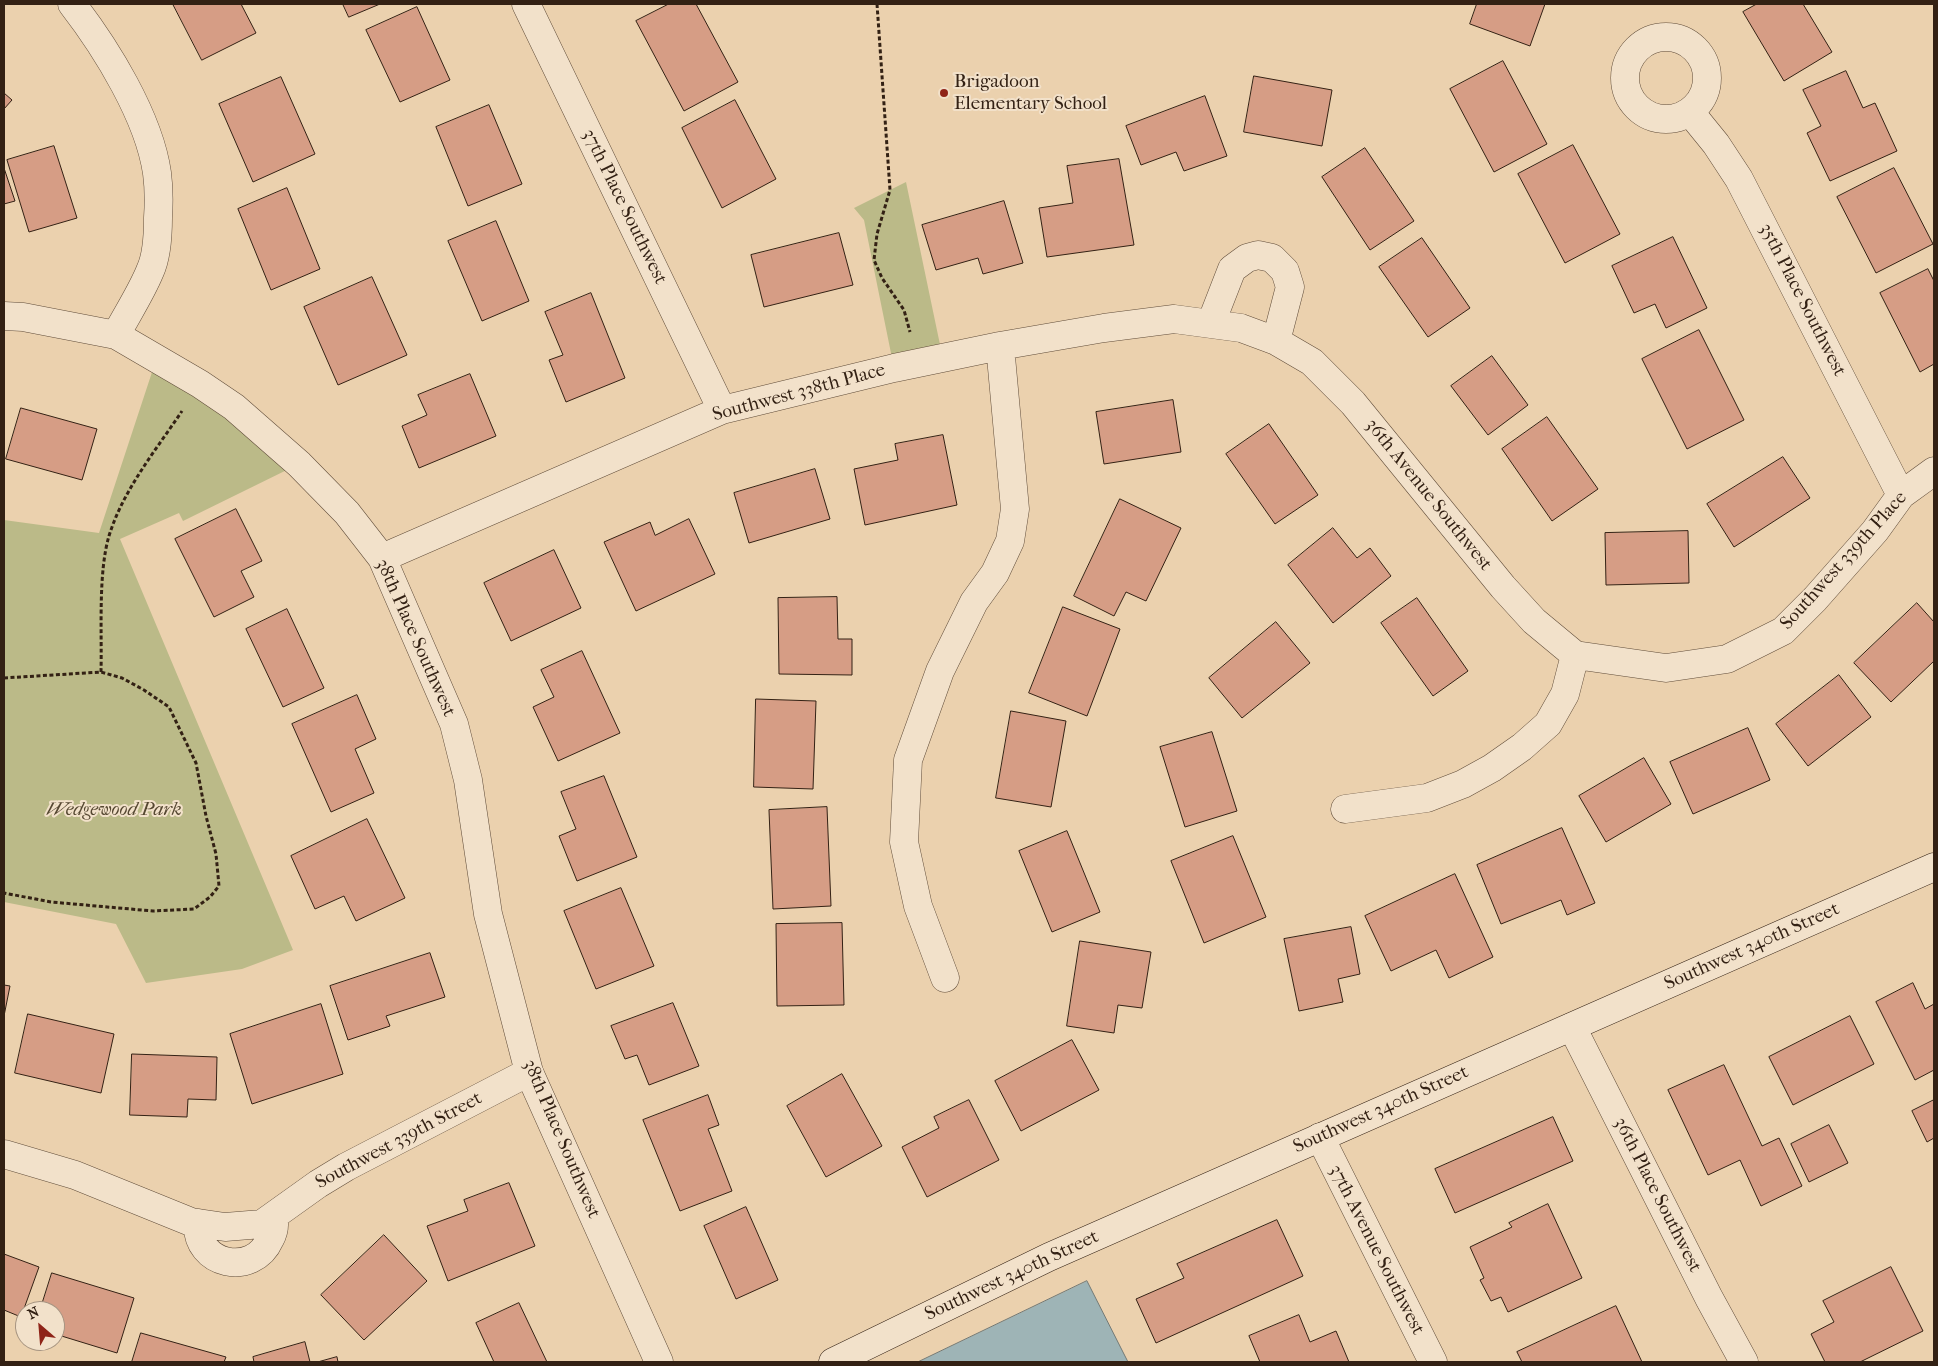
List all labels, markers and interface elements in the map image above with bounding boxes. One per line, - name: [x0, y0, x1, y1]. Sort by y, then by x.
- place label: Brigadoon Elementary School: [954, 71, 1107, 115]
- marker: Brigadoon Elementary School: [938, 87, 950, 99]
- street label: 37th Place Southwest: [577, 126, 671, 288]
- street label: 35th Place Southwest: [1754, 220, 1850, 380]
- street label: Southwest 338th Place: [710, 359, 888, 427]
- street label: 36th Avenue Southwest: [1360, 414, 1496, 576]
- street label: Southwest 339th Place: [1776, 487, 1912, 635]
- street label: 38th Place Southwest: [370, 556, 460, 720]
- park label: Wedgewood Park: [46, 799, 182, 821]
- street label: Southwest 340th Street: [1661, 898, 1843, 996]
- street label: 38th Place Southwest: [517, 1056, 605, 1222]
- street label: Southwest 340th Street: [1290, 1061, 1472, 1159]
- street label: Southwest 339th Street: [312, 1087, 486, 1195]
- street label: 36th Place Southwest: [1608, 1114, 1706, 1276]
- street label: 37th Avenue Southwest: [1323, 1161, 1429, 1339]
- street label: Southwest 340th Street: [921, 1226, 1103, 1326]
- north arrow: [15, 1301, 65, 1351]
- text: N: [25, 1303, 42, 1323]

